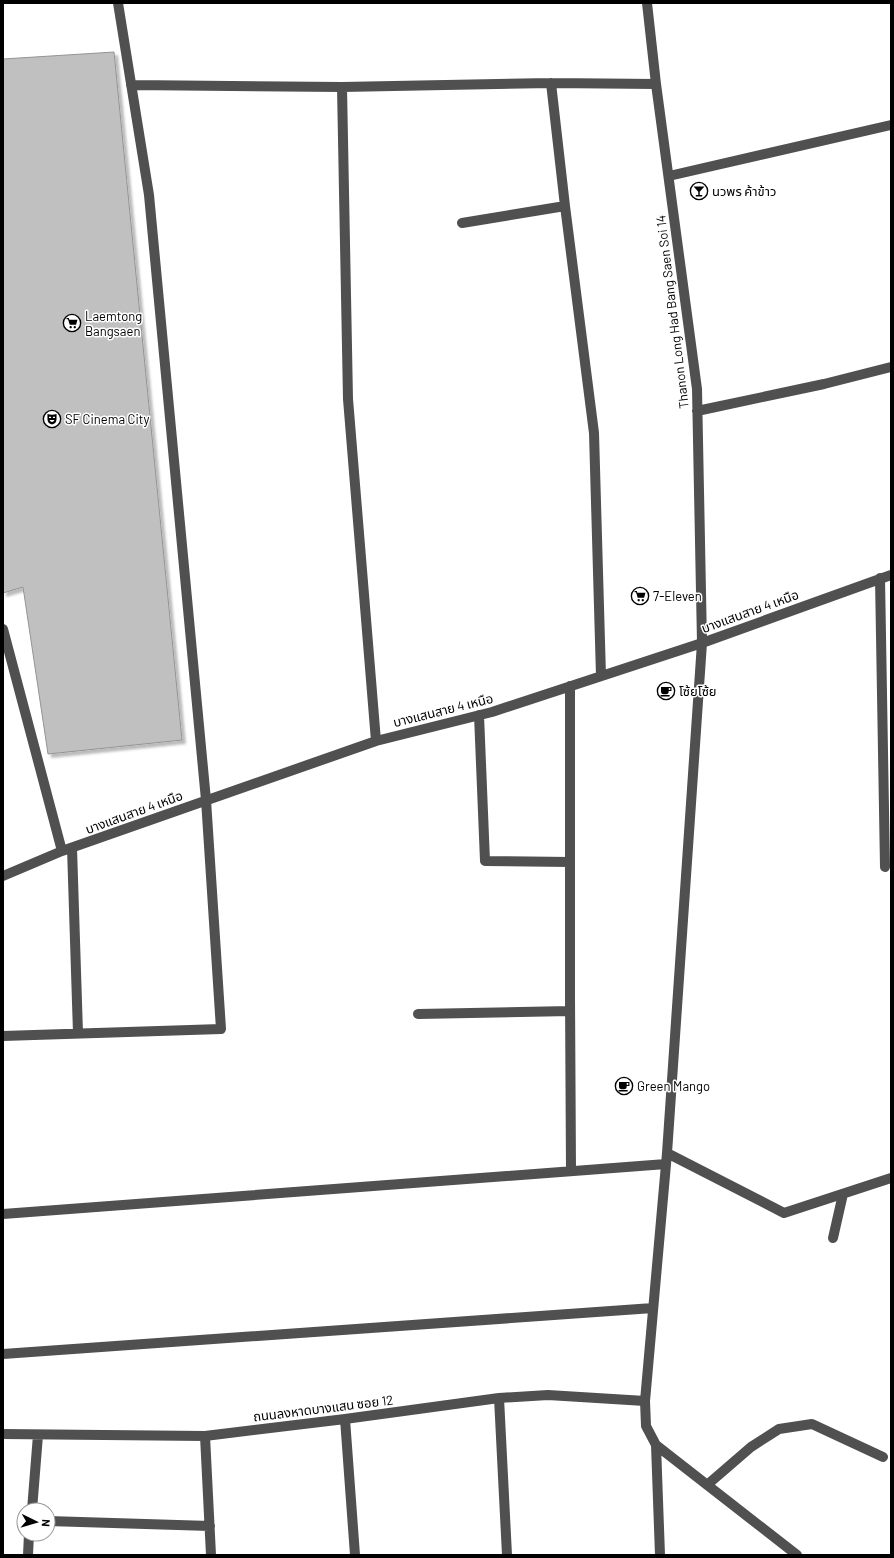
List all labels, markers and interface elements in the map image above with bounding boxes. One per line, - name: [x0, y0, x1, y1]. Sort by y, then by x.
- bar icon: นวพร ค้าข้าว: [689, 181, 709, 201]
- place label: นวพร ค้าข้าว: [712, 183, 776, 199]
- street label: Thanon Long Had Bang Saen Soi 14: [652, 214, 692, 410]
- place label: Laemtong Bangsaen: [85, 308, 142, 339]
- supermarket icon: Laemtong Bangsaen: [62, 313, 82, 333]
- theatre icon: SF Cinema City: [42, 409, 62, 429]
- place label: SF Cinema City: [65, 411, 150, 427]
- supermarket icon: 7-Eleven: [630, 586, 650, 606]
- street label: บางแสนสาย 4 เหนือ: [699, 586, 801, 636]
- place label: 7-Eleven: [653, 588, 702, 604]
- cafe icon: โซ้ยโซ้ย: [656, 681, 676, 701]
- place label: โซ้ยโซ้ย: [679, 683, 717, 699]
- street label: บางแสนสาย 4 เหนือ: [391, 690, 495, 730]
- street label: บางแสนสาย 4 เหนือ: [83, 787, 185, 837]
- cafe icon: Green Mango: [614, 1076, 634, 1096]
- place label: Green Mango: [637, 1078, 710, 1094]
- street label: ถนนลงหาดบางแสน ซอย 12: [252, 1391, 394, 1425]
- north arrow: [16, 1502, 56, 1542]
- text: N: [40, 1519, 53, 1527]

